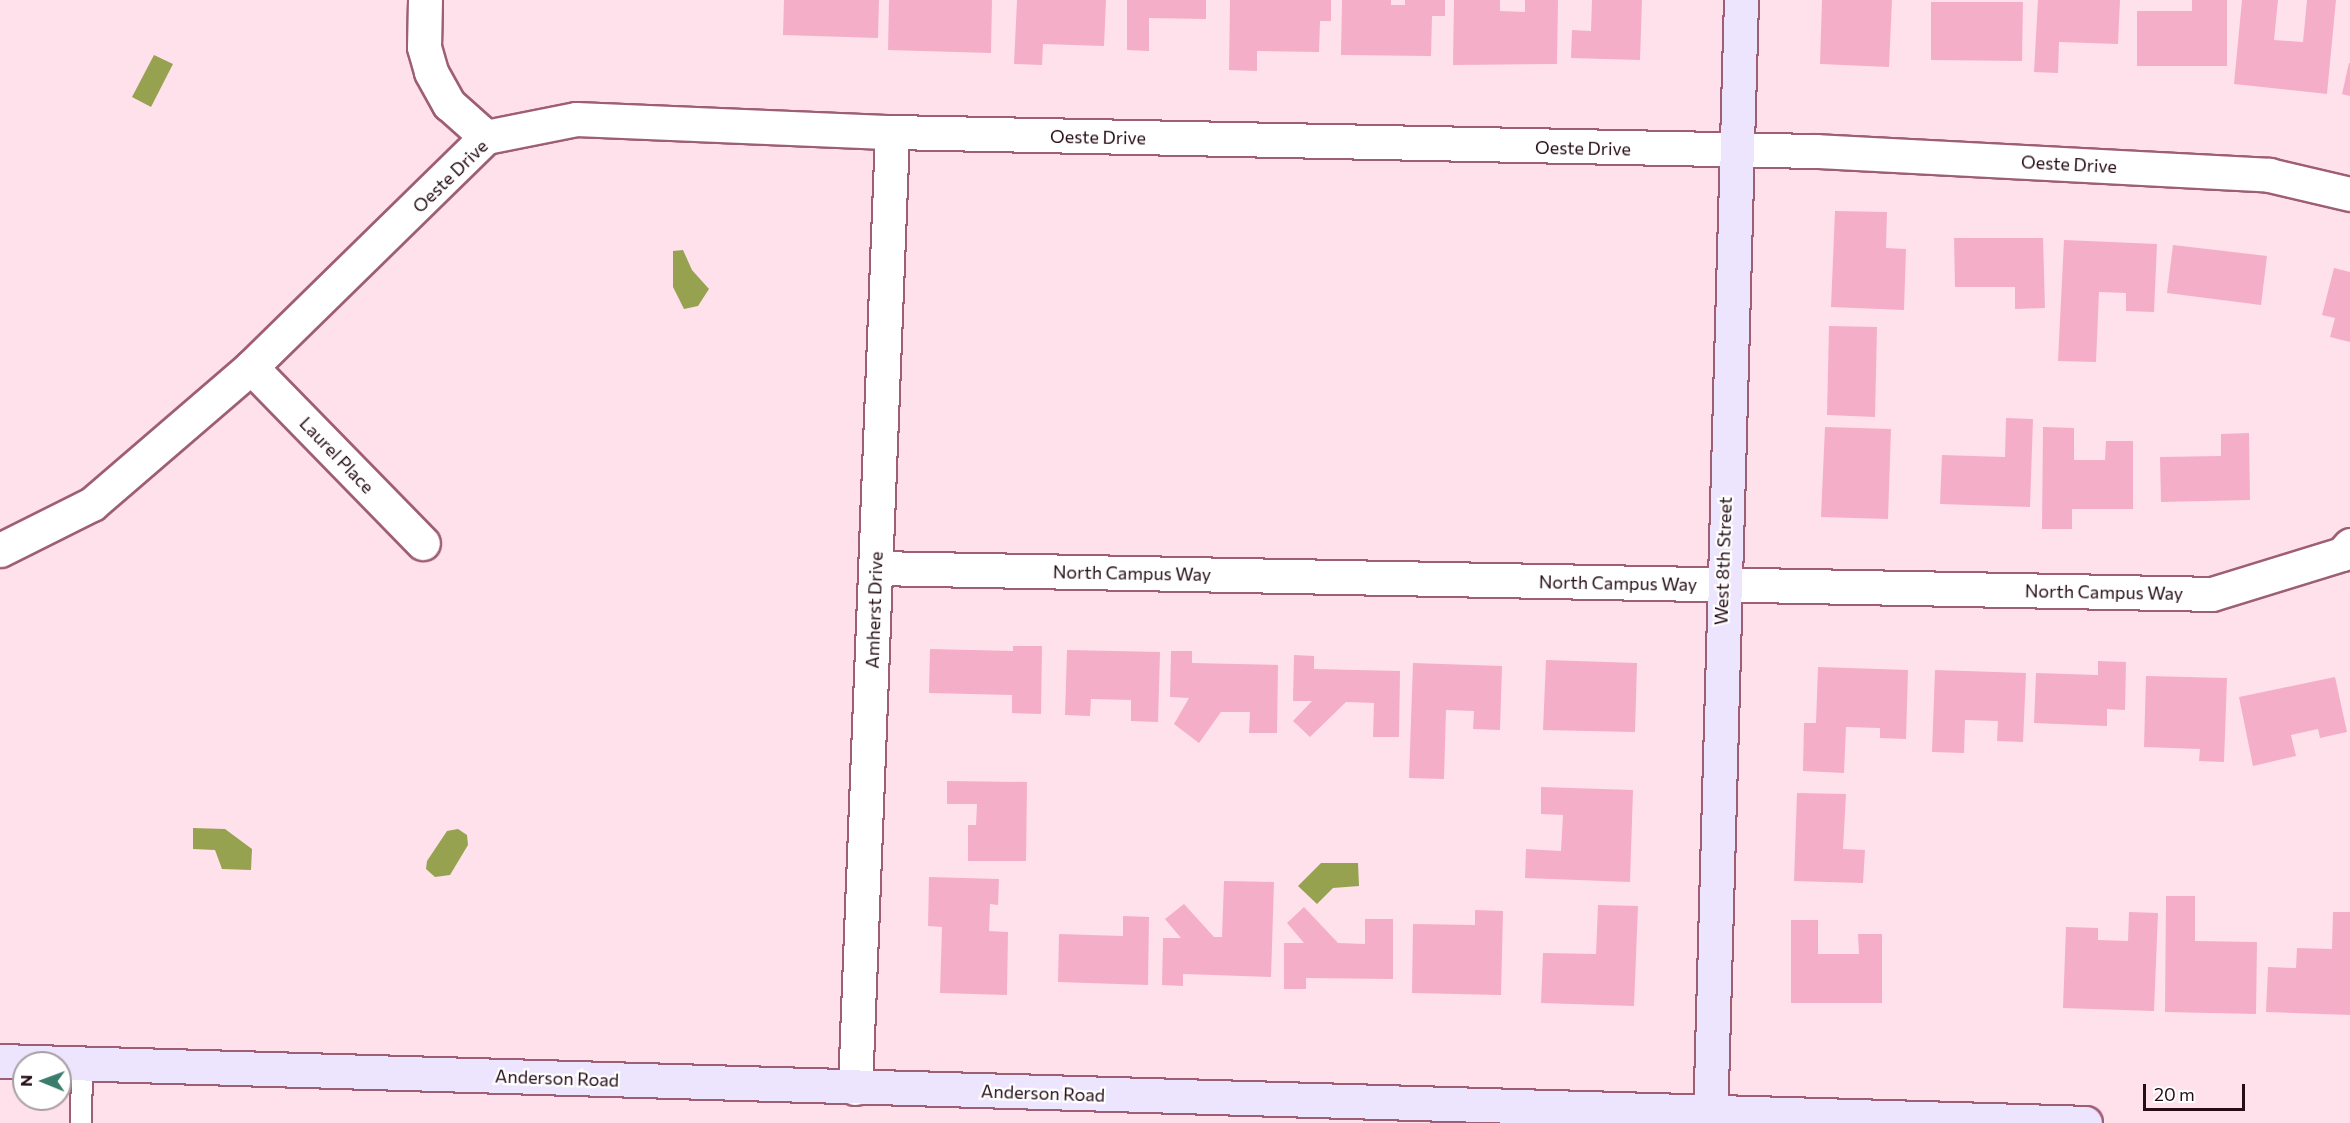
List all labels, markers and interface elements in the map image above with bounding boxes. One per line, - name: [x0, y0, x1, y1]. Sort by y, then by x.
- street label: Oeste Drive: [1050, 125, 1146, 149]
- street label: Oeste Drive: [408, 135, 492, 217]
- street label: Oeste Drive: [1535, 136, 1631, 160]
- street label: Oeste Drive: [2020, 151, 2118, 177]
- street label: Laurel Place: [295, 412, 379, 498]
- street label: West 8th Street: [1710, 496, 1736, 626]
- street label: Amherst Drive: [861, 551, 887, 669]
- street label: North Campus Way: [1053, 561, 1211, 585]
- street label: North Campus Way: [1539, 571, 1697, 595]
- street label: North Campus Way: [2025, 580, 2183, 604]
- north arrow: [12, 1051, 72, 1111]
- street label: Anderson Road: [495, 1065, 619, 1091]
- scale bar: [2146, 1072, 2248, 1110]
- text: N: [16, 1075, 35, 1087]
- street label: Anderson Road: [981, 1080, 1105, 1106]
- text: 20 m: [2154, 1083, 2195, 1105]

